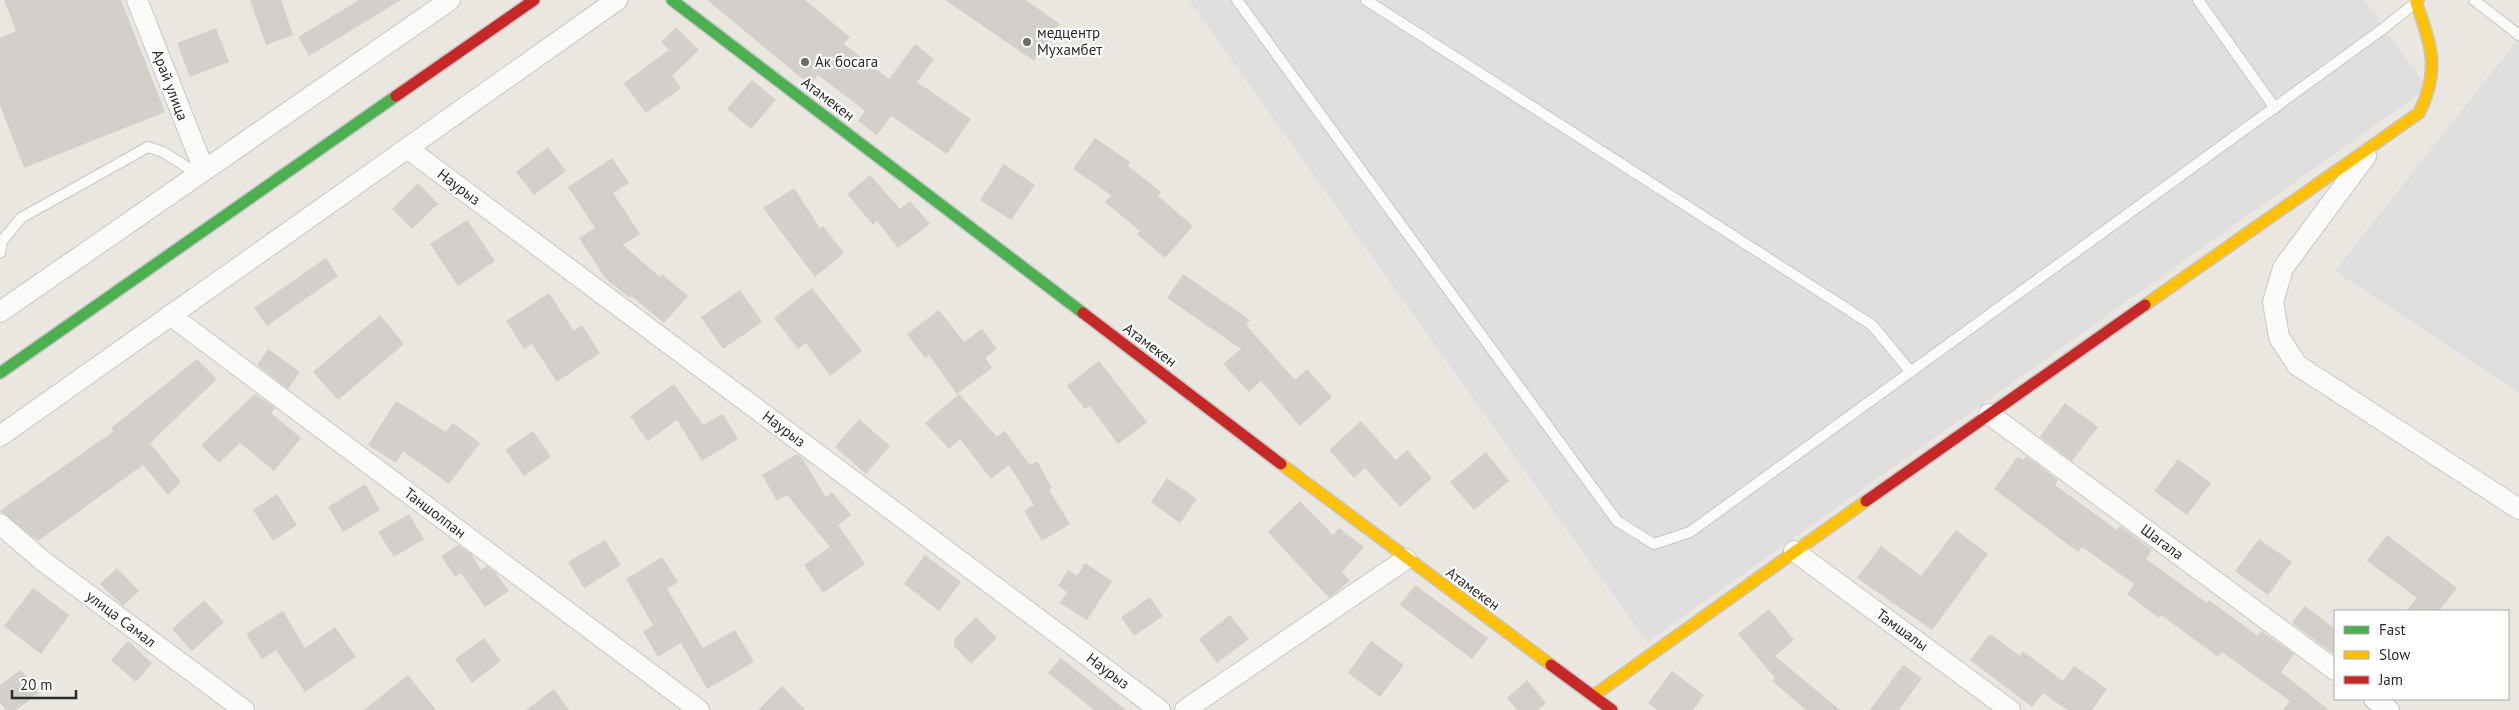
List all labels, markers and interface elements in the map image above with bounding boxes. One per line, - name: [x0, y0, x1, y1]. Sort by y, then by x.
- place label: медцентр Мухамбет: [1037, 23, 1102, 59]
- marker: медцентр Мухамбет: [1021, 36, 1033, 48]
- street label: Арай улица: [148, 47, 193, 123]
- place label: Ак босага: [815, 52, 878, 71]
- marker: Ак босага: [799, 56, 811, 68]
- street label: Атамекен: [798, 72, 859, 125]
- street label: Наурыз: [434, 164, 485, 209]
- street label: Атамекен: [1120, 318, 1181, 371]
- street label: Наурыз: [759, 406, 810, 451]
- street label: Таншолпан: [401, 483, 470, 542]
- street label: Шагала: [2137, 520, 2188, 564]
- street label: Атамекен: [1443, 563, 1504, 614]
- street label: улица Самал: [82, 586, 160, 651]
- street label: Тамшалы: [1873, 604, 1932, 655]
- legend: [2334, 610, 2509, 700]
- text: Fast: [2379, 620, 2406, 639]
- text: Slow: [2379, 645, 2410, 664]
- street label: Наурыз: [1083, 648, 1134, 693]
- scale bar: [12, 668, 76, 700]
- text: Jam: [2378, 670, 2403, 689]
- text: 20 m: [20, 675, 53, 694]

